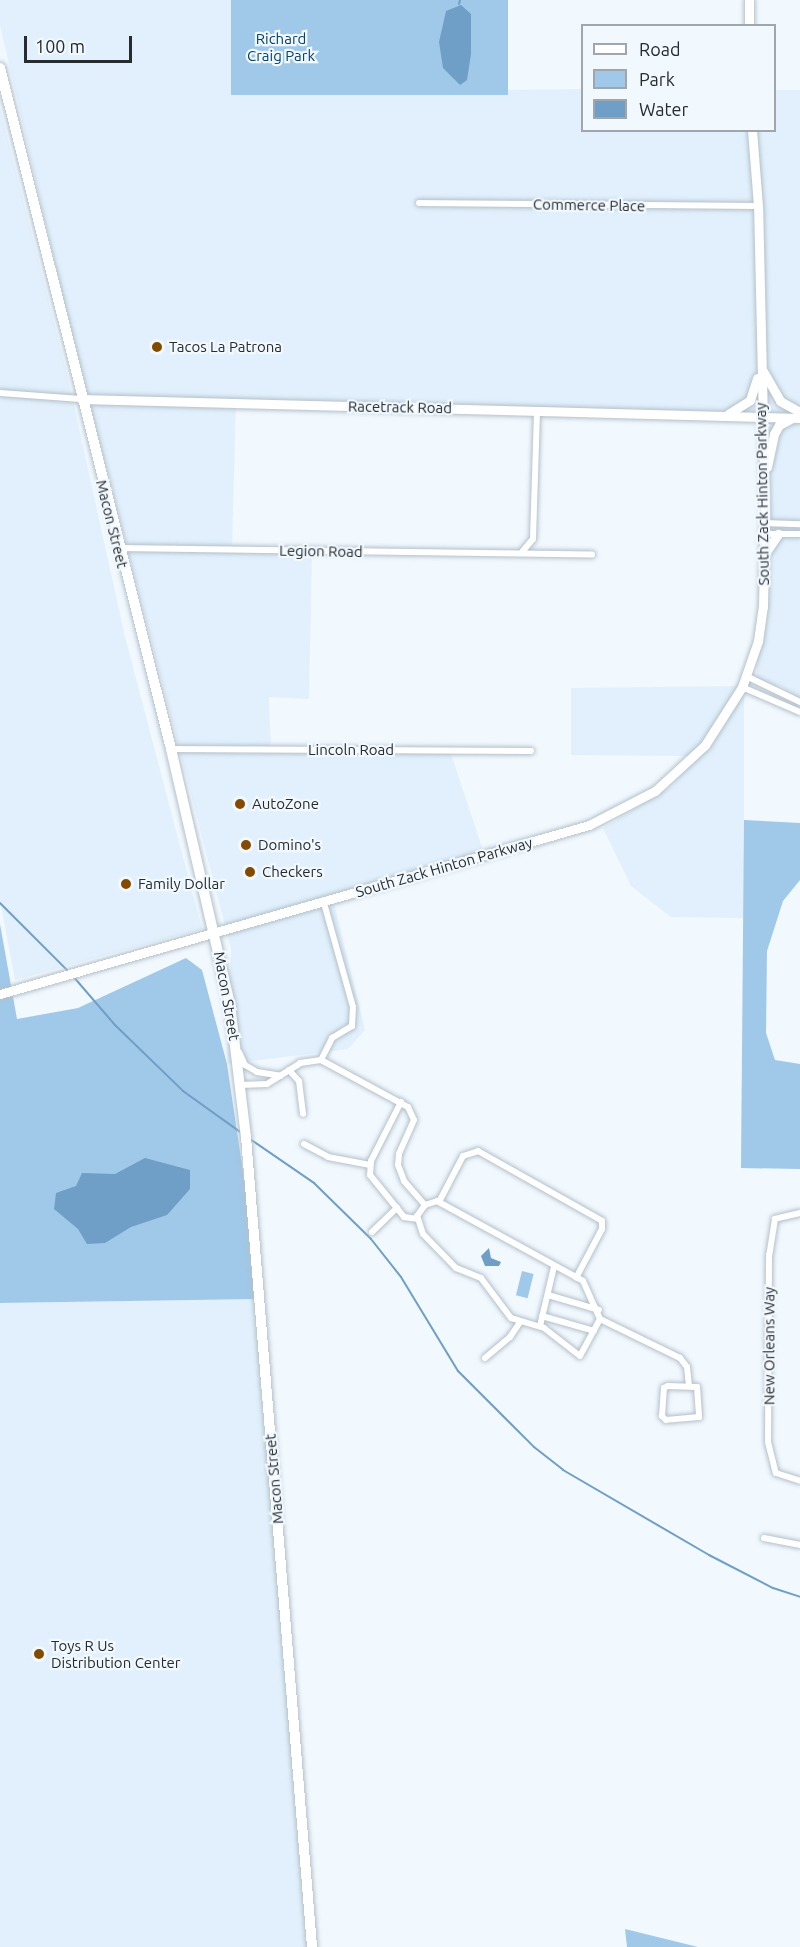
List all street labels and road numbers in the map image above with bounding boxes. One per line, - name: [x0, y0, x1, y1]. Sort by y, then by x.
- street label: Commerce Place: [533, 195, 645, 215]
- street label: Racetrack Road: [348, 397, 452, 417]
- street label: South Zack Hinton Parkway: [751, 402, 773, 586]
- street label: Macon Street: [92, 478, 132, 570]
- street label: Legion Road: [279, 541, 363, 561]
- street label: Lincoln Road: [308, 741, 394, 759]
- street label: South Zack Hinton Parkway: [354, 833, 534, 901]
- street label: Macon Street: [210, 950, 244, 1042]
- street label: New Orleans Way: [760, 1287, 778, 1405]
- street label: Macon Street: [261, 1433, 287, 1525]

